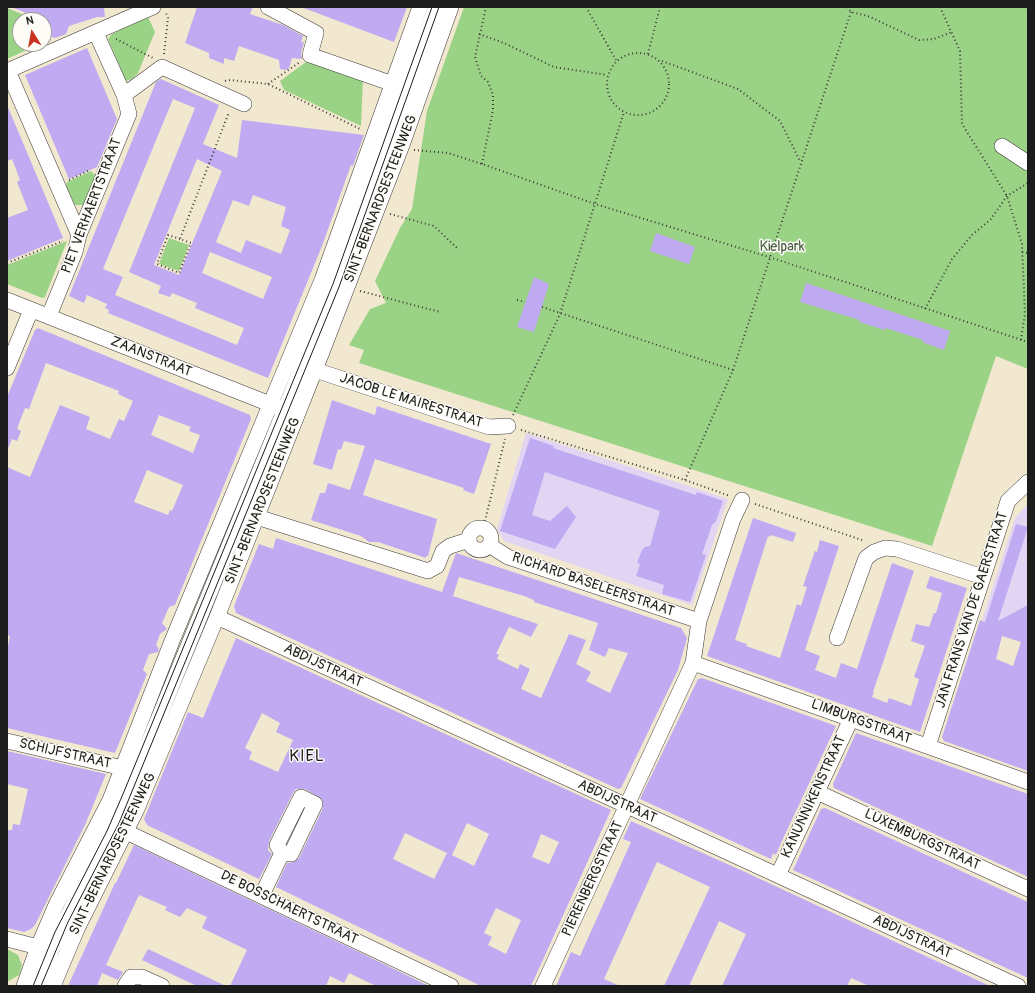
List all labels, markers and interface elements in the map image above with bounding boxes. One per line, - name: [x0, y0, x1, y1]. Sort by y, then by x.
- north arrow: [12, 12, 52, 52]
- text: N: [25, 14, 35, 28]
- street label: SINT-BERNARDSESTEENWEG: [341, 113, 421, 285]
- street label: PIET VERHAERTSTRAAT: [58, 136, 126, 276]
- park label: Kielpark: [759, 239, 805, 255]
- street label: ZAANSTRAAT: [108, 333, 194, 381]
- street label: JACOB LE MAIRESTRAAT: [337, 370, 485, 432]
- street label: SINT-BERNARDSESTEENWEG: [222, 415, 304, 587]
- street label: JAN FRANS VAN DE GAERSTRAAT: [932, 510, 1012, 710]
- street label: RICHARD BASELEERSTRAAT: [510, 549, 676, 621]
- street label: ABDIJSTRAAT: [281, 640, 365, 692]
- street label: LIMBURGSTRAAT: [809, 696, 913, 748]
- street label: KANUNNIKENSTRAAT: [778, 733, 850, 861]
- street label: SCHIJFSTRAAT: [18, 735, 112, 773]
- district label: KIEL: [289, 747, 325, 767]
- street label: SINT-BERNARDSESTEENWEG: [66, 770, 160, 938]
- street label: ABDIJSTRAAT: [575, 776, 659, 828]
- street label: LUXEMBURGSTRAAT: [861, 806, 983, 874]
- street label: PIERENBERGSTRAAT: [559, 819, 627, 939]
- street label: DE BOSSCHAERTSTRAAT: [218, 867, 360, 949]
- street label: ABDIJSTRAAT: [870, 911, 954, 963]

